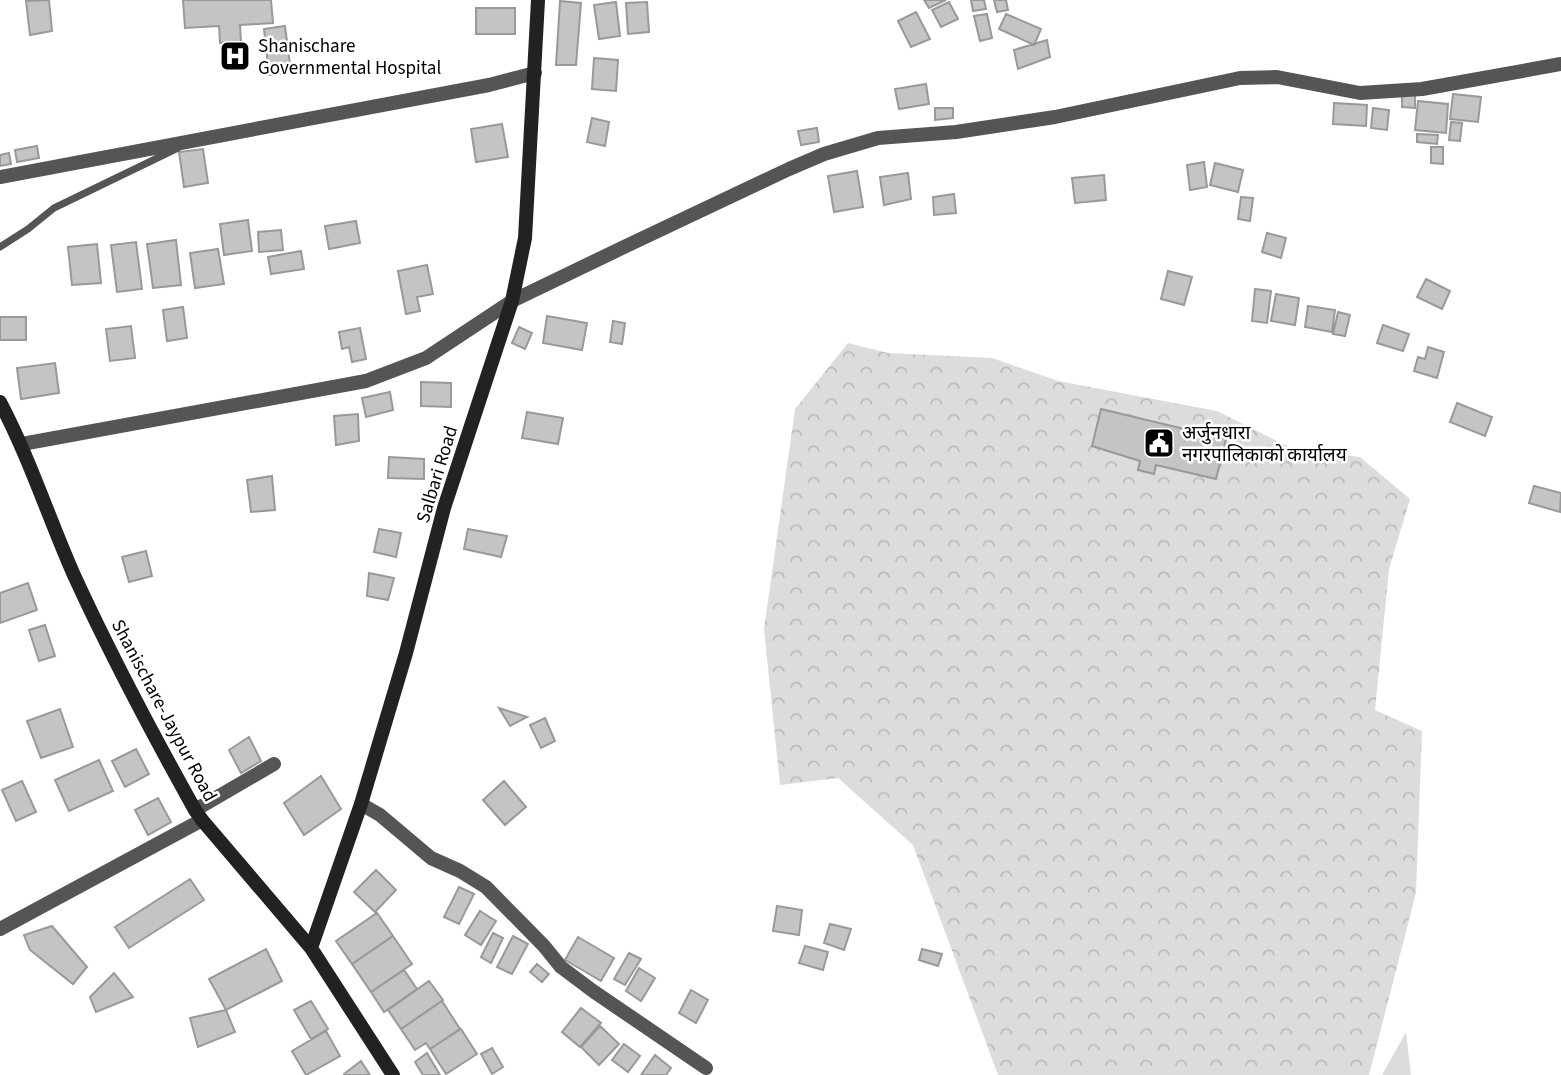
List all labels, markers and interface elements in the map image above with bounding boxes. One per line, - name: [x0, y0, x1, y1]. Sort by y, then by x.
- place label: Shanischare Governmental Hospital: [258, 33, 441, 82]
- hospital icon: Shanischare Governmental Hospital: [218, 39, 252, 73]
- place label: अर्जुनधारा नगरपालिकाको कार्यालय: [1182, 420, 1348, 469]
- street label: Salbari Road: [410, 423, 465, 526]
- public building icon: अर्जुनधारा नगरपालिकाको कार्यालय: [1142, 426, 1176, 460]
- street label: Shanischare-Jaypur Road: [104, 615, 223, 807]

